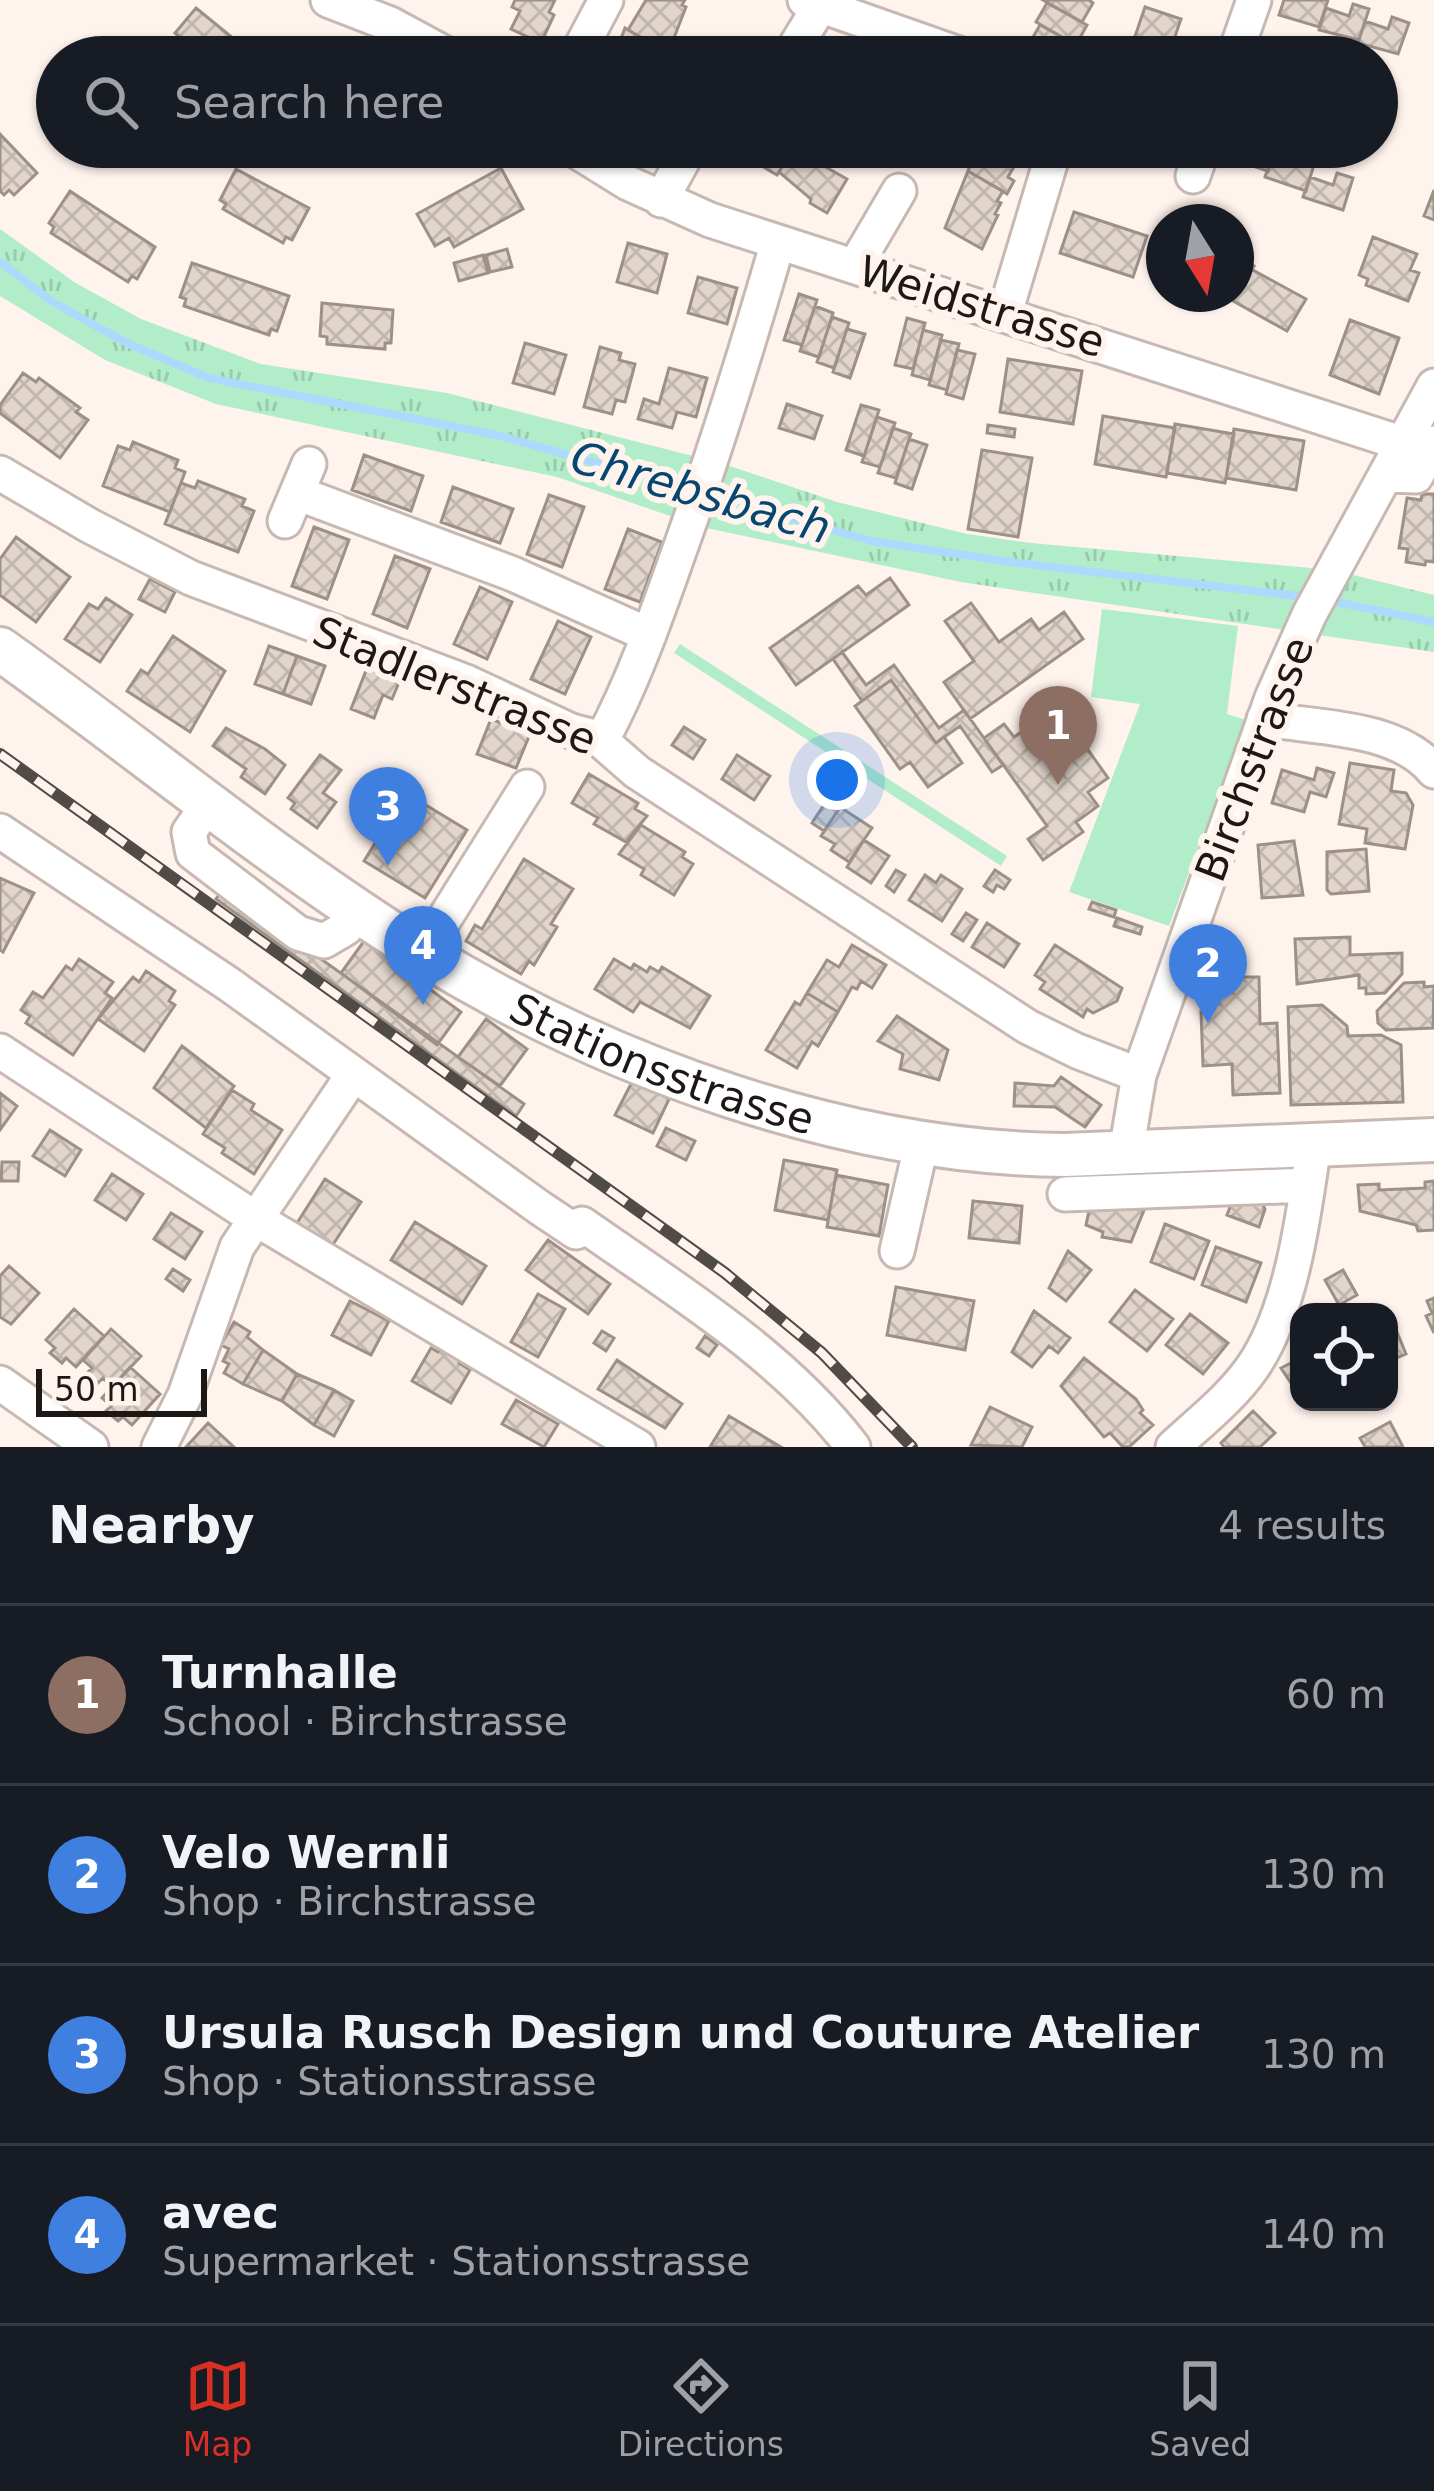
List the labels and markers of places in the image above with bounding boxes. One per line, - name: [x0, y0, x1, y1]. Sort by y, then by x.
- pin: 1: [1019, 686, 1097, 785]
- pin: 3: [349, 767, 427, 866]
- pin: 4: [384, 906, 462, 1005]
- pin: 2: [1169, 924, 1247, 1023]

